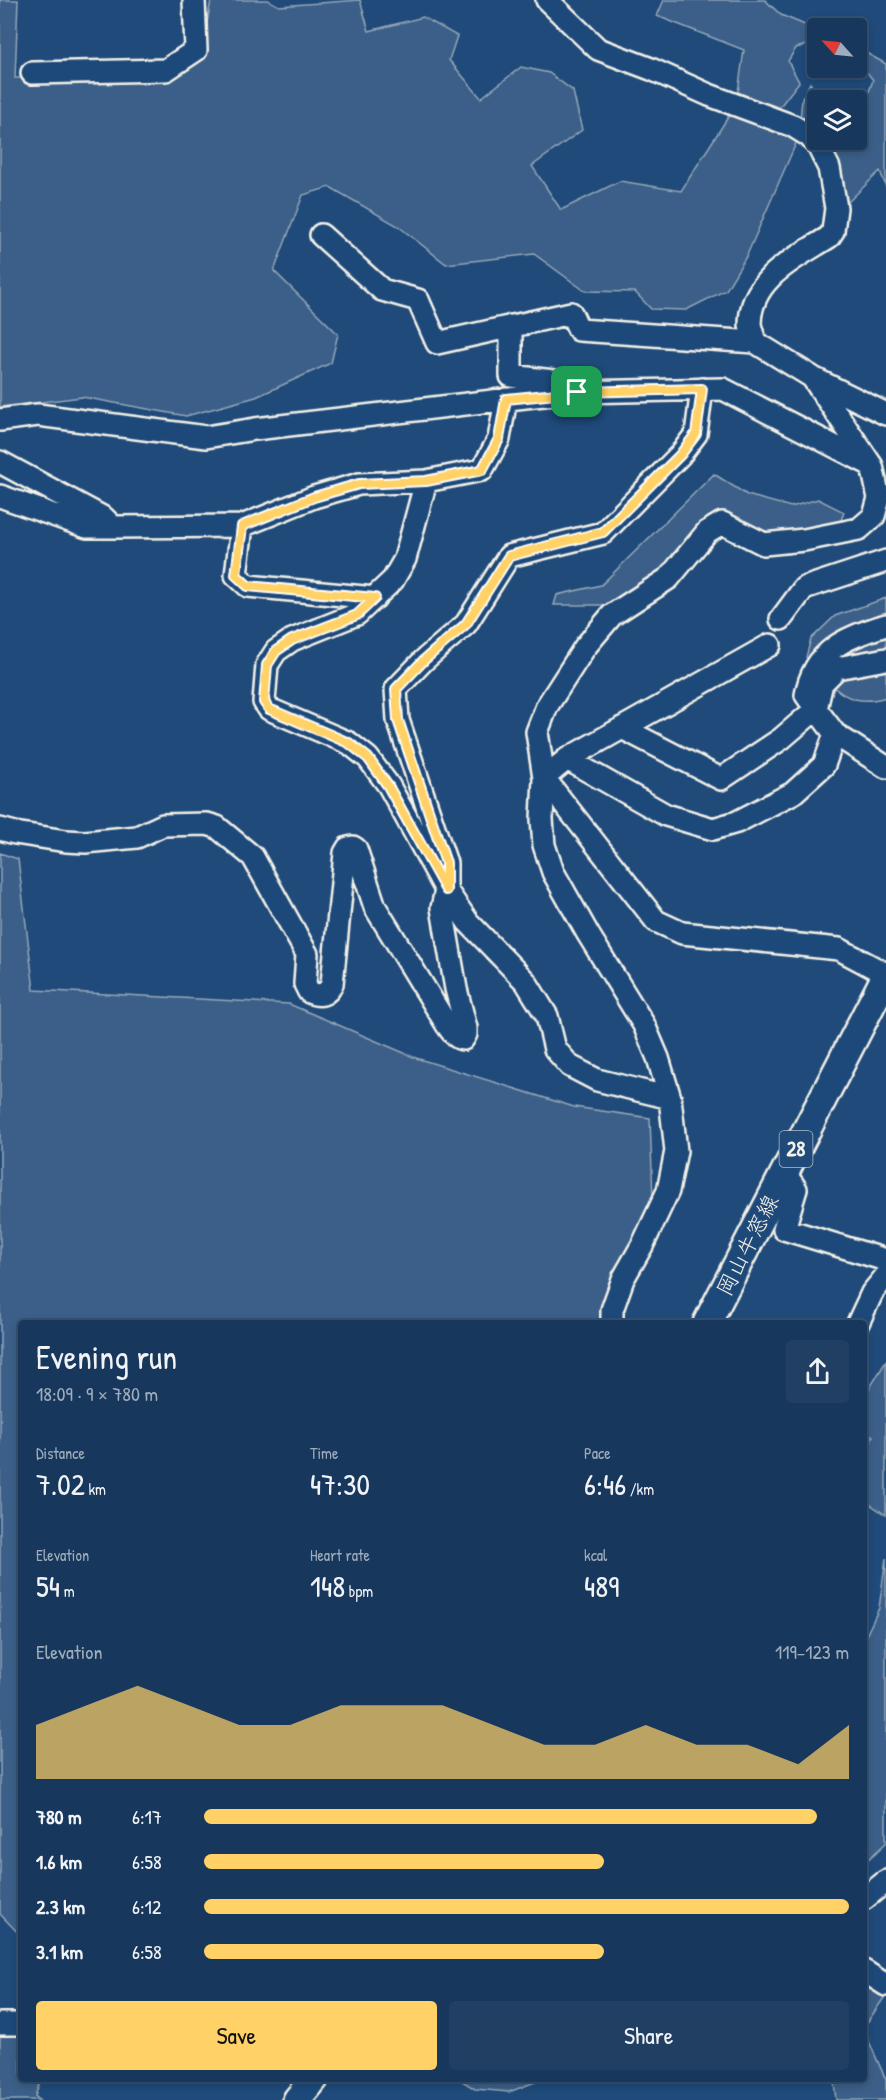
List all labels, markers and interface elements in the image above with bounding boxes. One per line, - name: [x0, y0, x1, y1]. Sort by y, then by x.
- north arrow: [807, 18, 867, 78]
- map controls: [807, 18, 867, 150]
- button: layers: [807, 90, 867, 150]
- pin: [551, 366, 602, 417]
- icon: arrive: [560, 375, 593, 408]
- road number: 28: [780, 1131, 812, 1167]
- street label: 岡山牛窓線: [709, 1189, 785, 1301]
- text: Evening run: [36, 1335, 177, 1379]
- button: share: [786, 1340, 849, 1403]
- text: 18:09 · 9 × 780 m: [36, 1380, 158, 1407]
- text: Distance: [36, 1442, 85, 1464]
- text: Time: [310, 1442, 338, 1464]
- text: Pace: [584, 1442, 611, 1464]
- text: 7.02: [36, 1464, 85, 1504]
- text: 47:30: [310, 1464, 370, 1504]
- text: 6:46: [584, 1464, 626, 1504]
- text: km: [85, 1478, 106, 1500]
- text: /km: [626, 1478, 654, 1500]
- text: Elevation: [36, 1544, 89, 1566]
- text: Heart rate: [310, 1544, 370, 1566]
- text: kcal: [584, 1544, 607, 1566]
- text: 54: [36, 1566, 60, 1606]
- text: 148: [310, 1566, 345, 1606]
- text: 489: [584, 1566, 619, 1606]
- text: m: [60, 1580, 75, 1602]
- text: bpm: [345, 1580, 373, 1602]
- text: Elevation: [36, 1638, 102, 1665]
- text: 119–123 m: [775, 1638, 849, 1665]
- text: 780 m: [36, 1803, 82, 1830]
- text: 6:17: [132, 1803, 162, 1830]
- text: 1.6 km: [36, 1848, 82, 1875]
- text: 6:58: [132, 1848, 162, 1875]
- text: 2.3 km: [36, 1893, 85, 1920]
- text: 6:12: [132, 1893, 161, 1920]
- text: 3.1 km: [36, 1938, 83, 1965]
- text: 6:58: [132, 1938, 162, 1965]
- button: Save: [36, 2001, 437, 2070]
- button: Share: [449, 2001, 849, 2070]

